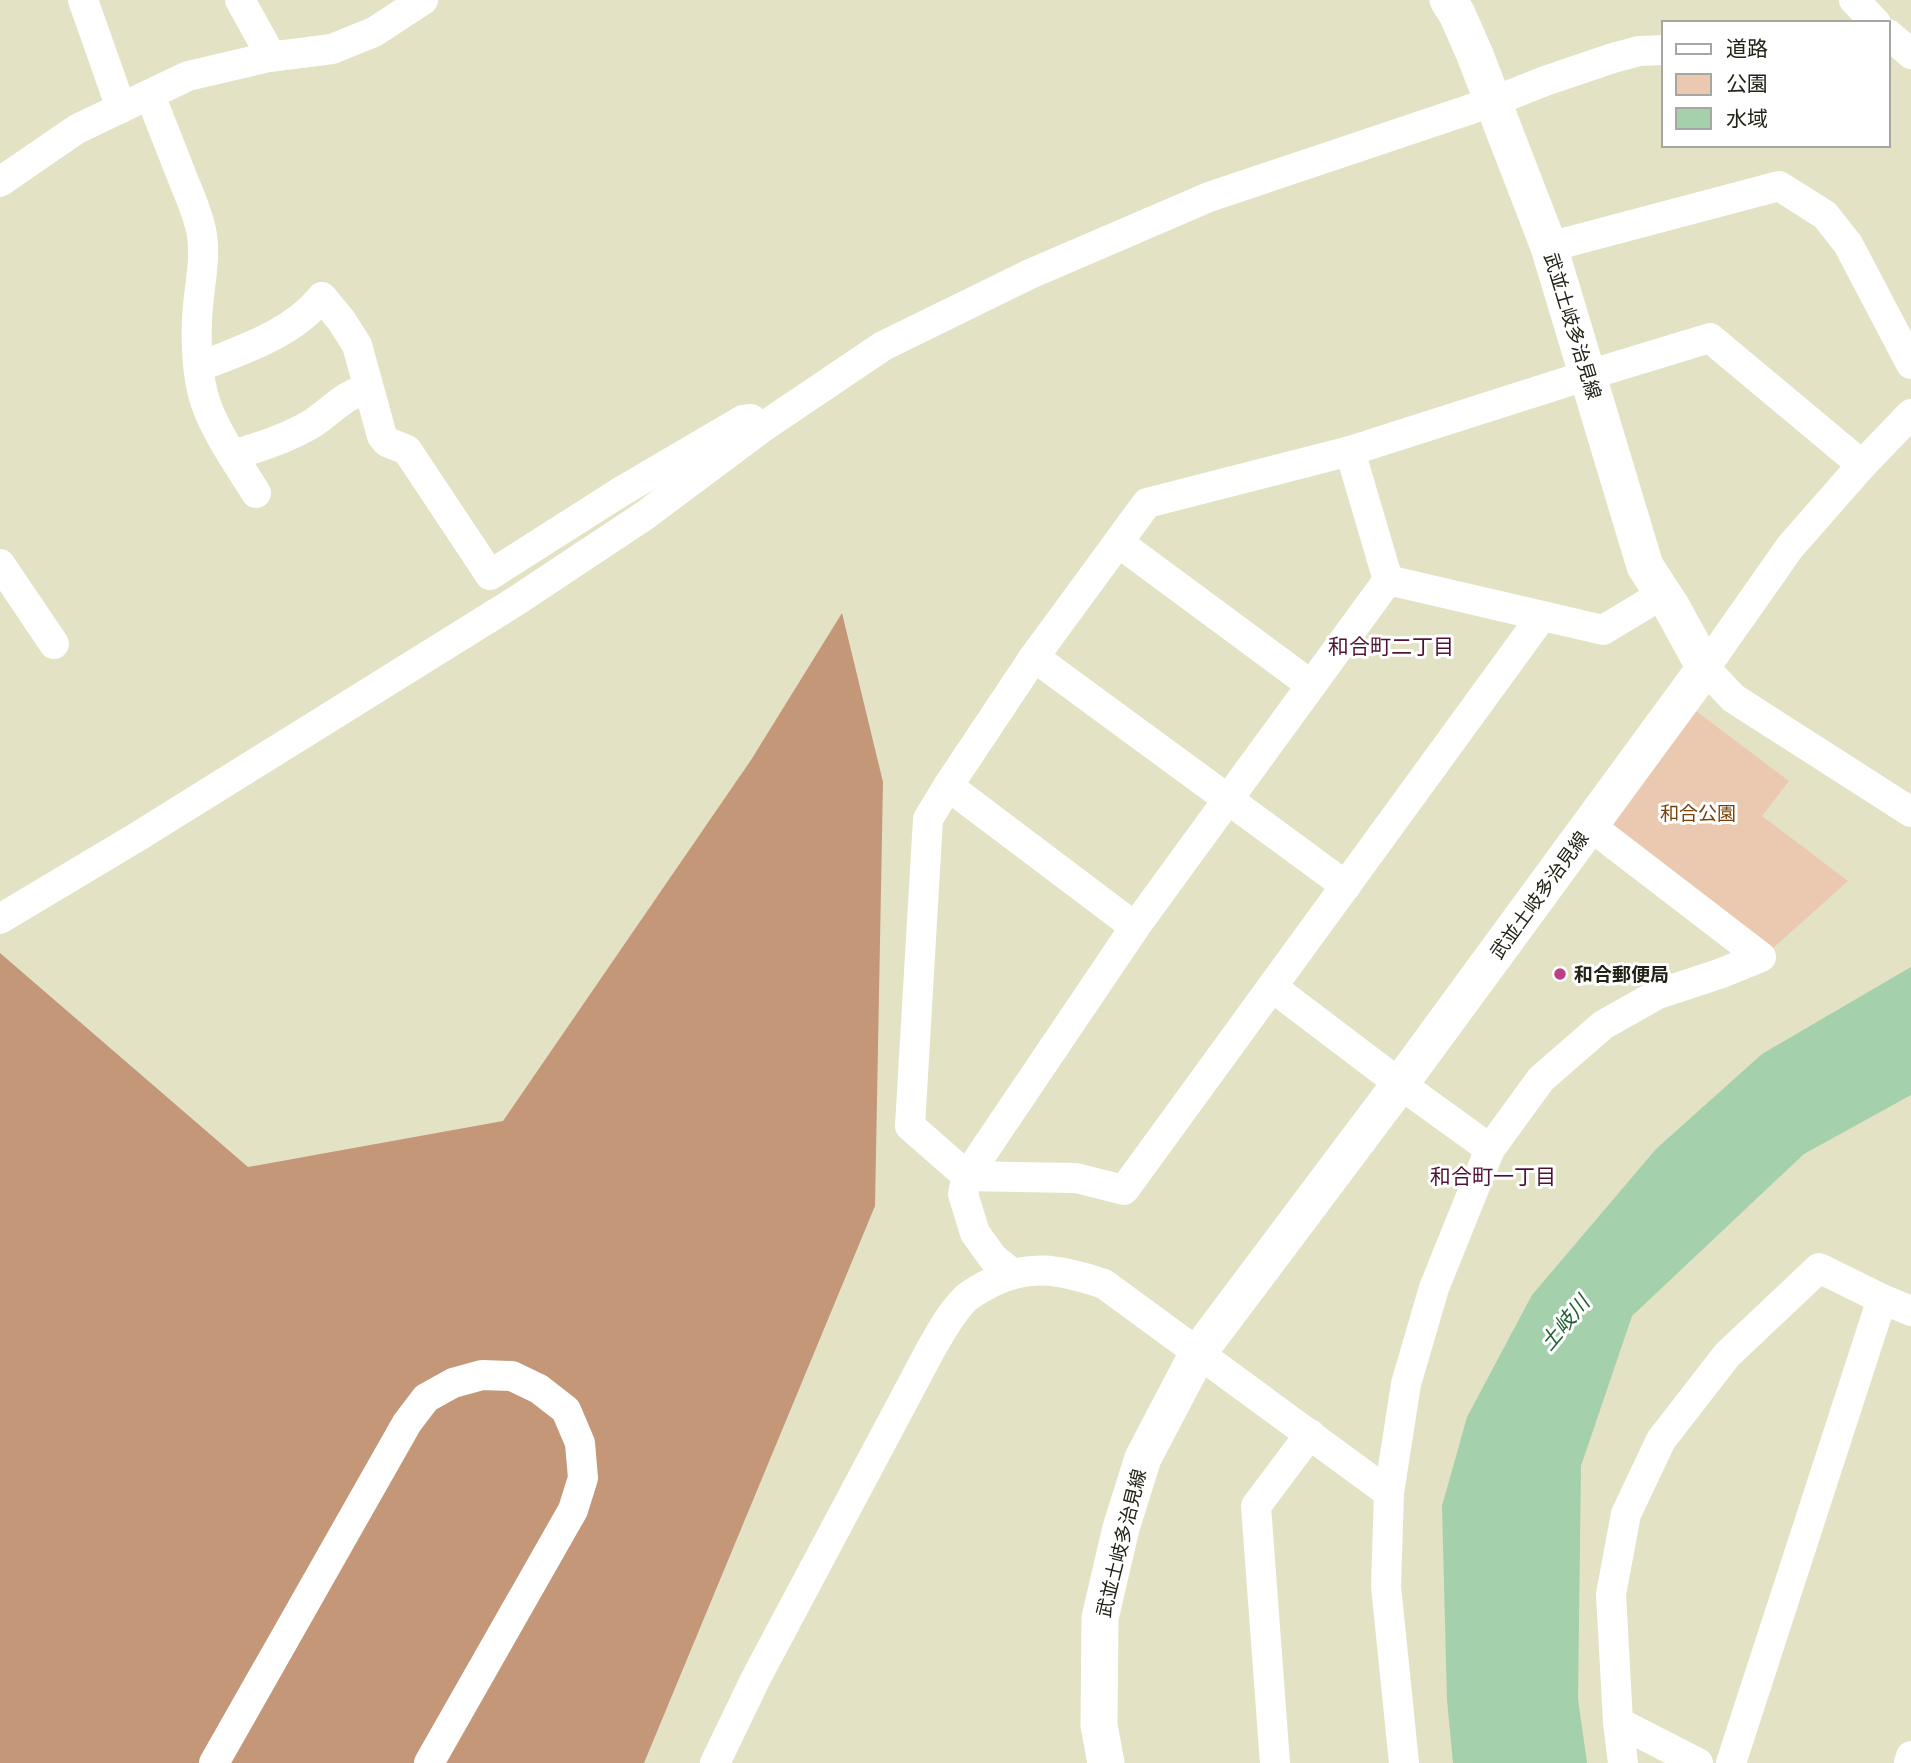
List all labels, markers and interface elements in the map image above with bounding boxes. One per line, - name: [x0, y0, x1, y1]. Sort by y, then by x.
- legend: [1662, 21, 1890, 147]
- text: 道路: [1726, 38, 1768, 60]
- text: 公園: [1726, 74, 1768, 95]
- text: 水域: [1726, 108, 1768, 130]
- street label: 武並土岐多治見線: [1540, 250, 1605, 402]
- district label: 和合町二丁目: [1328, 636, 1454, 658]
- park label: 和合公園: [1660, 803, 1736, 824]
- street label: 武並土岐多治見線: [1486, 828, 1593, 963]
- place label: 和合郵便局: [1574, 965, 1669, 985]
- marker: 和合郵便局: [1552, 966, 1568, 982]
- district label: 和合町一丁目: [1430, 1166, 1556, 1188]
- water label: 土岐川: [1536, 1290, 1595, 1354]
- street label: 武並土岐多治見線: [1093, 1467, 1150, 1619]

